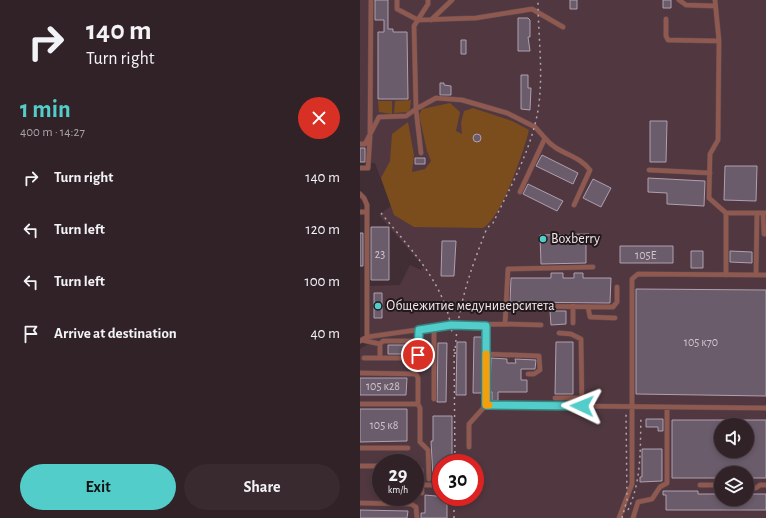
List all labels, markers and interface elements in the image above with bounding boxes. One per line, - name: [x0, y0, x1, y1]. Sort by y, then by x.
- icon: right: [20, 16, 72, 68]
- text: 140 m: [86, 17, 152, 45]
- text: Turn right: [86, 50, 155, 68]
- button: close: [298, 97, 340, 139]
- text: 1 min: [20, 98, 71, 122]
- text: 400 m · 14:27: [20, 126, 85, 139]
- icon: right: [20, 167, 42, 189]
- text: Turn right: [54, 170, 113, 185]
- text: 140 m: [305, 170, 340, 185]
- icon: left: [20, 219, 42, 241]
- text: Turn left: [54, 222, 105, 237]
- text: 120 m: [306, 222, 340, 237]
- place label: Boxberry: [551, 232, 600, 246]
- marker: Boxberry: [538, 234, 548, 244]
- house number: 23: [375, 248, 385, 260]
- house number: 105Е: [635, 249, 657, 261]
- icon: left: [20, 271, 42, 293]
- text: Turn left: [54, 274, 105, 289]
- text: 100 m: [305, 274, 340, 289]
- place label: Общежитие медуниверситета: [386, 299, 555, 313]
- marker: Общежитие медуниверситета: [373, 301, 383, 311]
- icon: arrive: [20, 323, 42, 345]
- text: Arrive at destination: [54, 326, 177, 341]
- text: 40 m: [310, 326, 340, 341]
- house number: 105 к70: [684, 336, 718, 348]
- pin: [401, 338, 435, 372]
- icon: arrive: [407, 344, 429, 366]
- house number: 105 к28: [366, 380, 400, 392]
- position arrow: [561, 385, 603, 427]
- map controls: [714, 418, 754, 506]
- button: sound: [714, 418, 754, 458]
- house number: 105 к8: [370, 419, 399, 431]
- speed limit sign: 30: [432, 454, 484, 506]
- button: Exit: [20, 464, 176, 510]
- button: Share: [184, 464, 340, 510]
- text: 29: [388, 465, 408, 485]
- button: layers: [714, 466, 754, 506]
- text: km/h: [388, 485, 408, 495]

